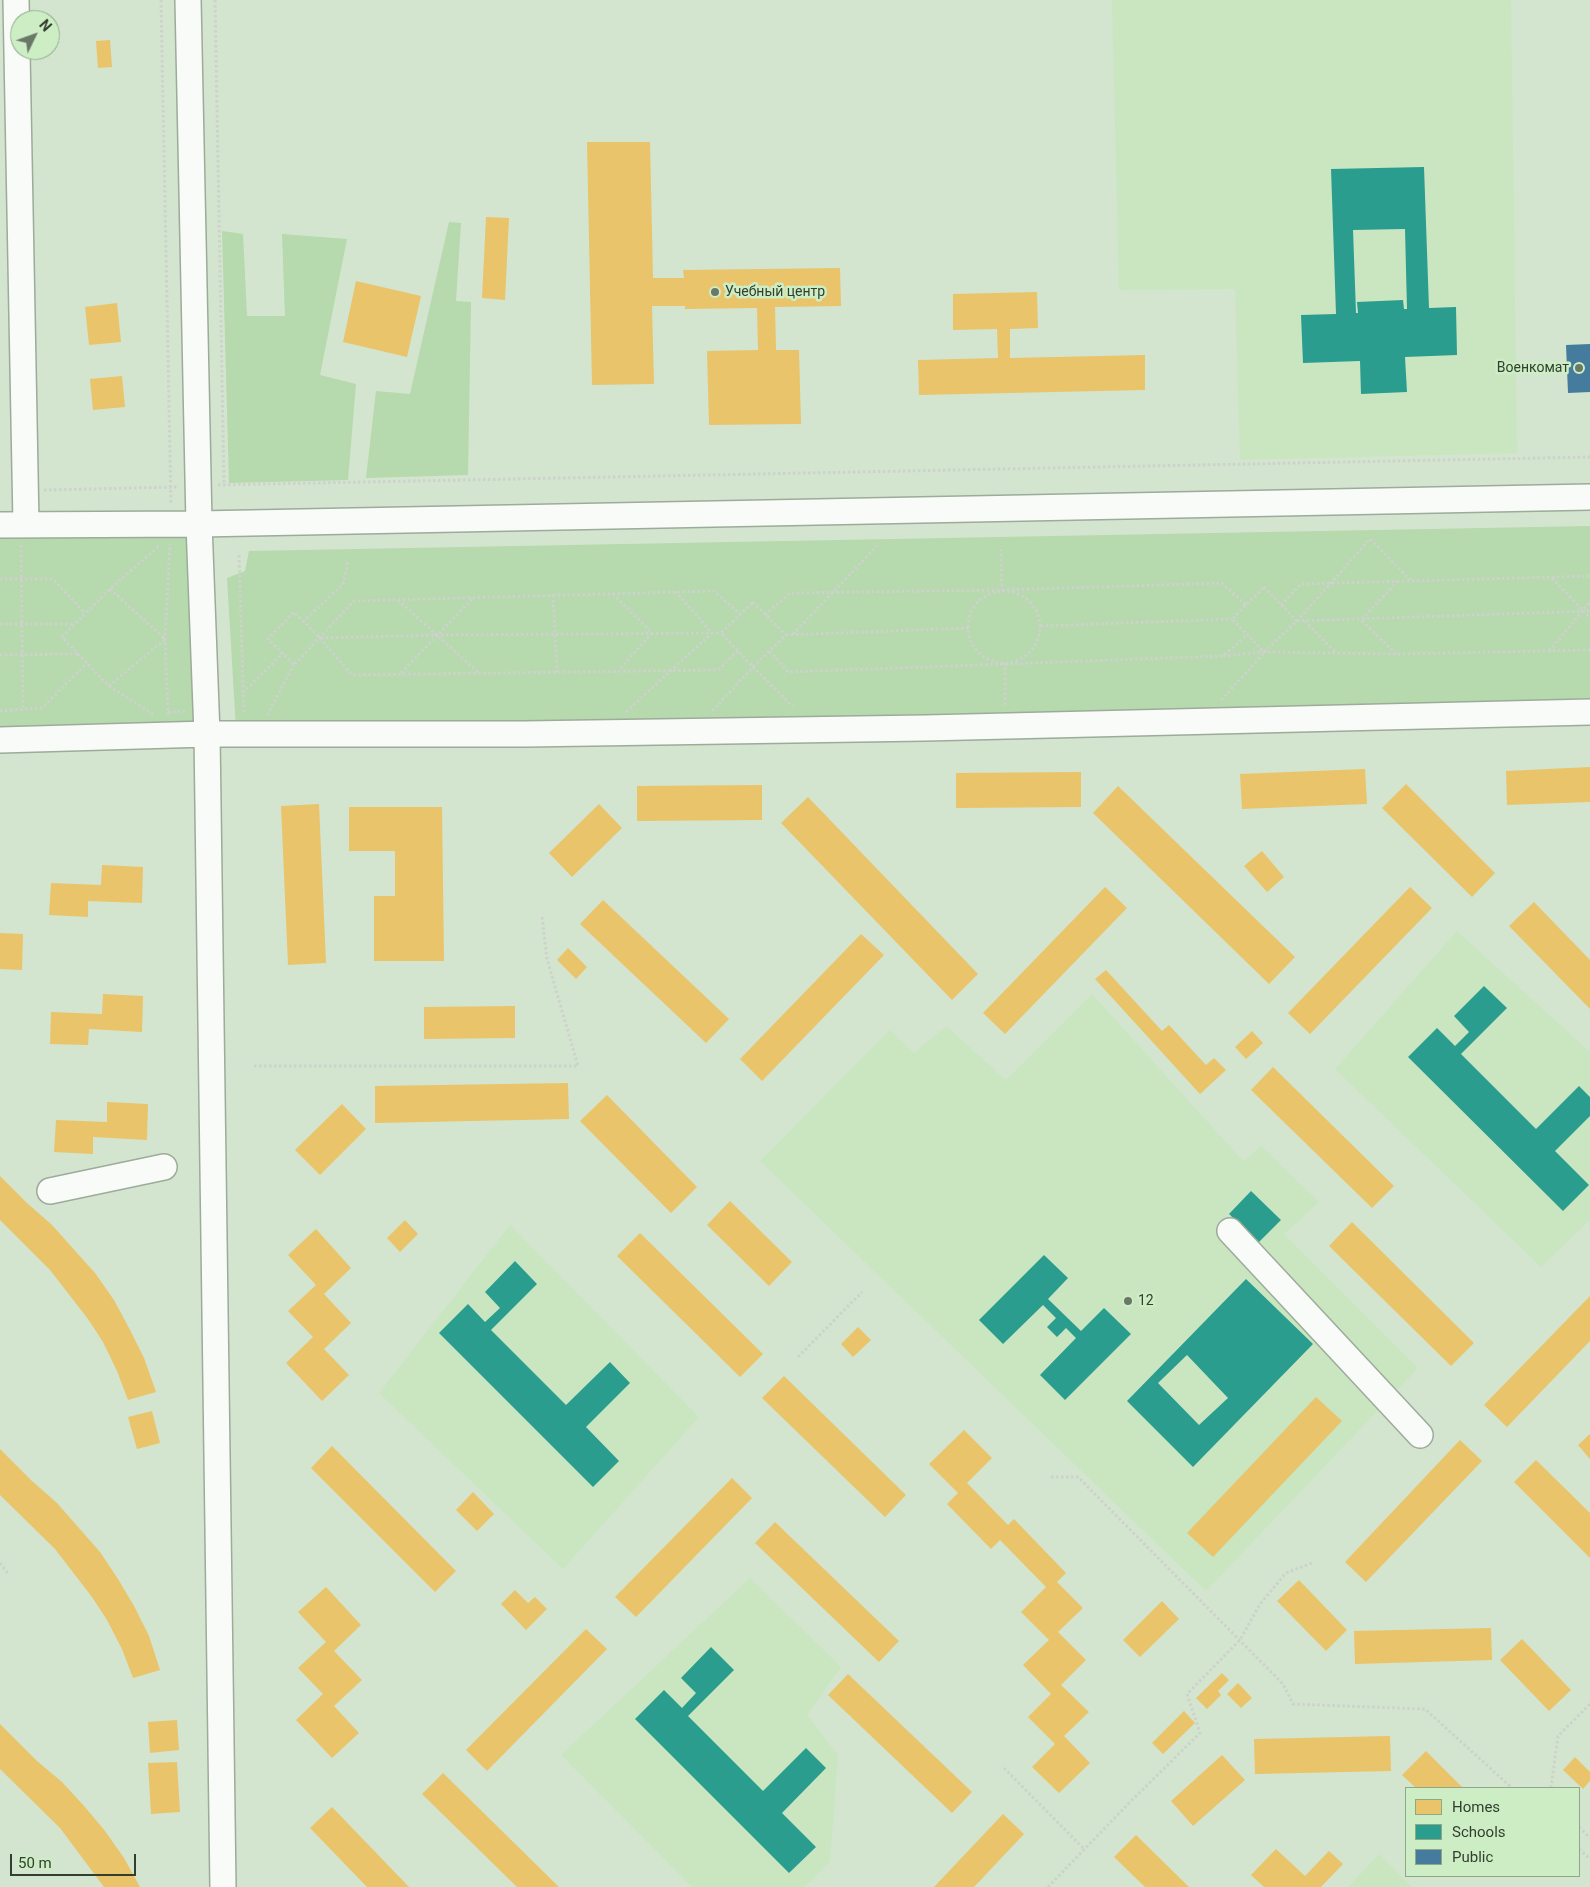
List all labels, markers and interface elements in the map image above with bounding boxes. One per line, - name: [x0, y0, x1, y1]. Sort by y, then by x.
- north arrow: [10, 10, 60, 60]
- text: N: [36, 17, 55, 35]
- place label: Учебный центр: [725, 284, 825, 300]
- marker: Учебный центр: [709, 286, 721, 298]
- place label: Военкомат: [1497, 360, 1569, 376]
- marker: Военкомат: [1573, 362, 1585, 374]
- place label: 12: [1138, 1293, 1154, 1309]
- marker: 12: [1122, 1295, 1134, 1307]
- legend: [1405, 1787, 1580, 1877]
- text: Homes: [1452, 1798, 1500, 1816]
- text: Schools: [1452, 1823, 1506, 1841]
- scale bar: [12, 1844, 139, 1876]
- text: Public: [1452, 1848, 1493, 1866]
- text: 50 m: [18, 1854, 52, 1872]

